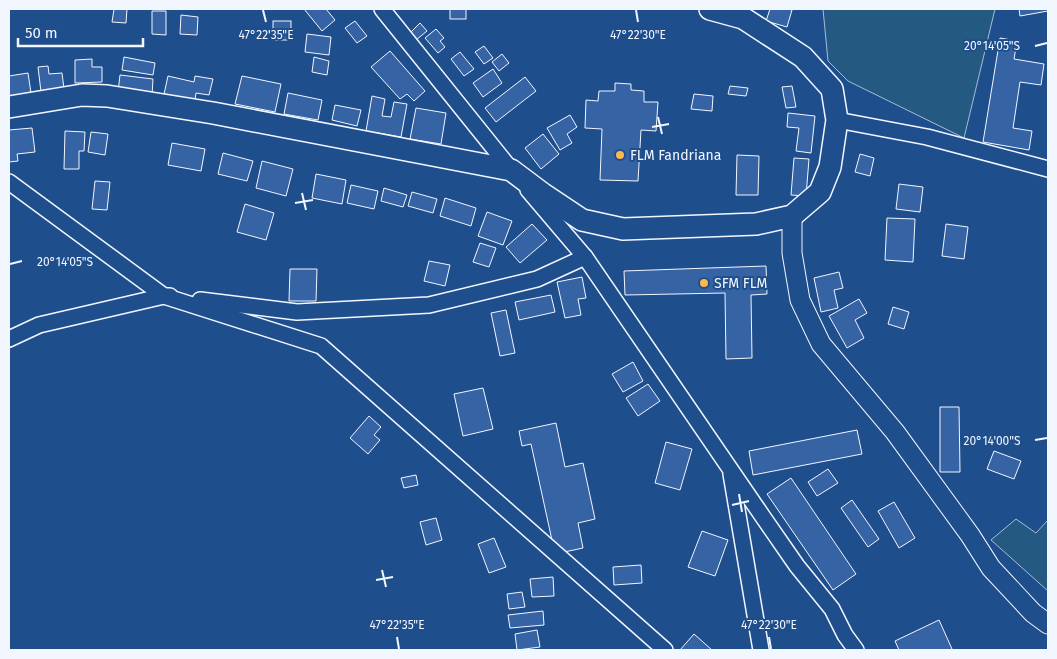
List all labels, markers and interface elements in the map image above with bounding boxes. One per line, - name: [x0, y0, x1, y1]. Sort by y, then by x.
- scale bar: [18, 15, 142, 47]
- text: 50 m: [25, 24, 58, 42]
- text: 47°22'35"E: [238, 28, 294, 42]
- text: 47°22'30"E: [610, 28, 666, 42]
- text: 20°14'05"S: [964, 39, 1020, 53]
- place label: FLM Fandriana: [630, 147, 721, 164]
- marker: FLM Fandriana: [614, 149, 626, 161]
- text: 20°14'05"S: [37, 255, 93, 269]
- place label: SFM FLM: [714, 275, 768, 292]
- marker: SFM FLM: [698, 277, 710, 289]
- text: 20°14'00"S: [963, 434, 1021, 448]
- text: 47°22'35"E: [369, 618, 425, 632]
- text: 47°22'30"E: [741, 618, 797, 632]

